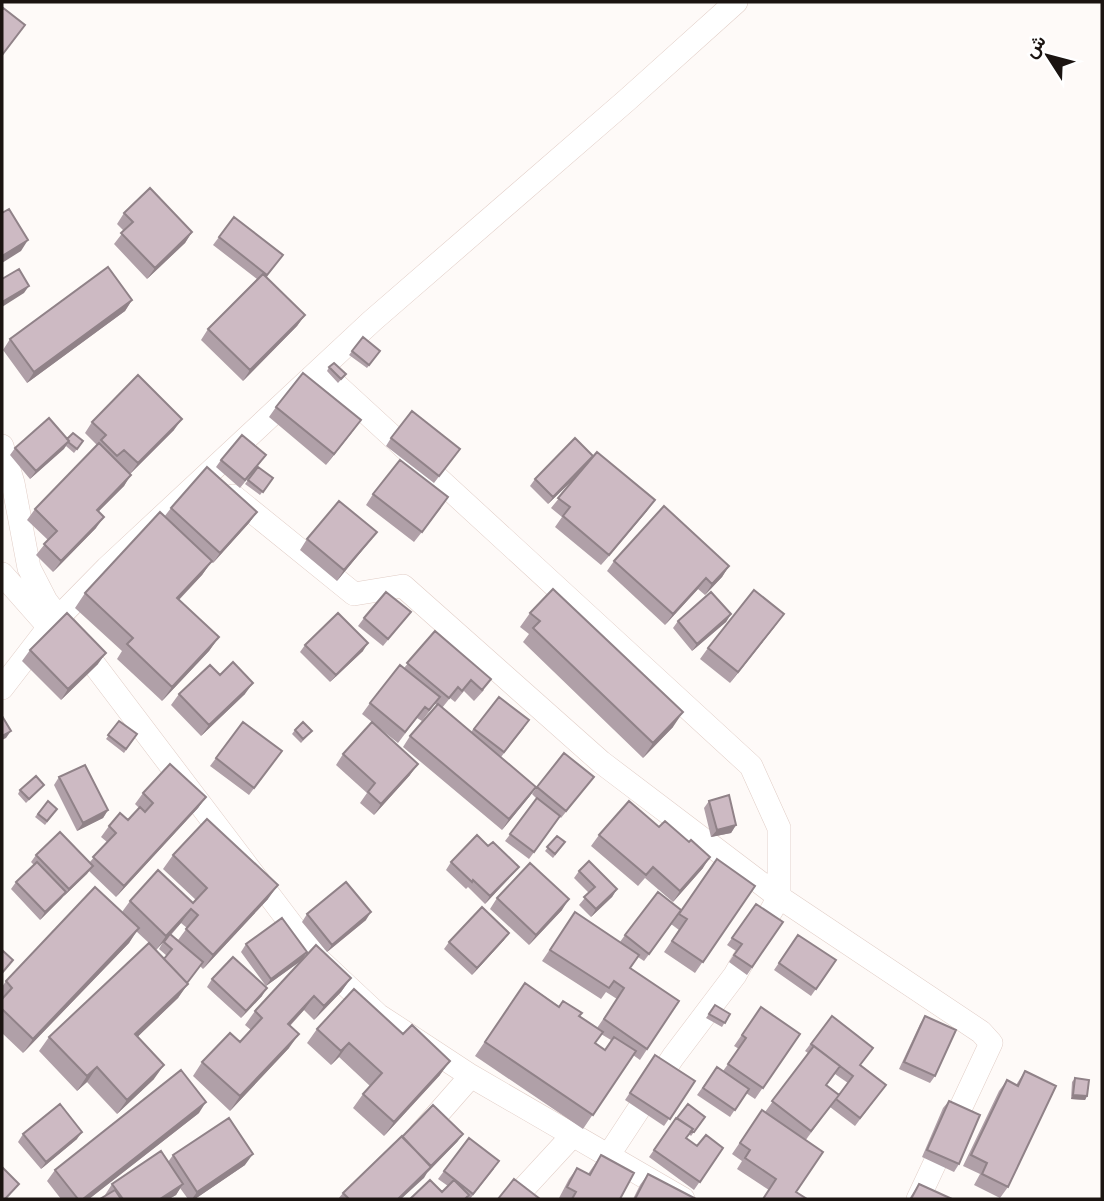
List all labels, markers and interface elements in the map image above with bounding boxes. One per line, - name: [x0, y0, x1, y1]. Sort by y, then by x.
- north arrow: [1013, 21, 1083, 91]
- text: ش: [1019, 30, 1051, 62]

